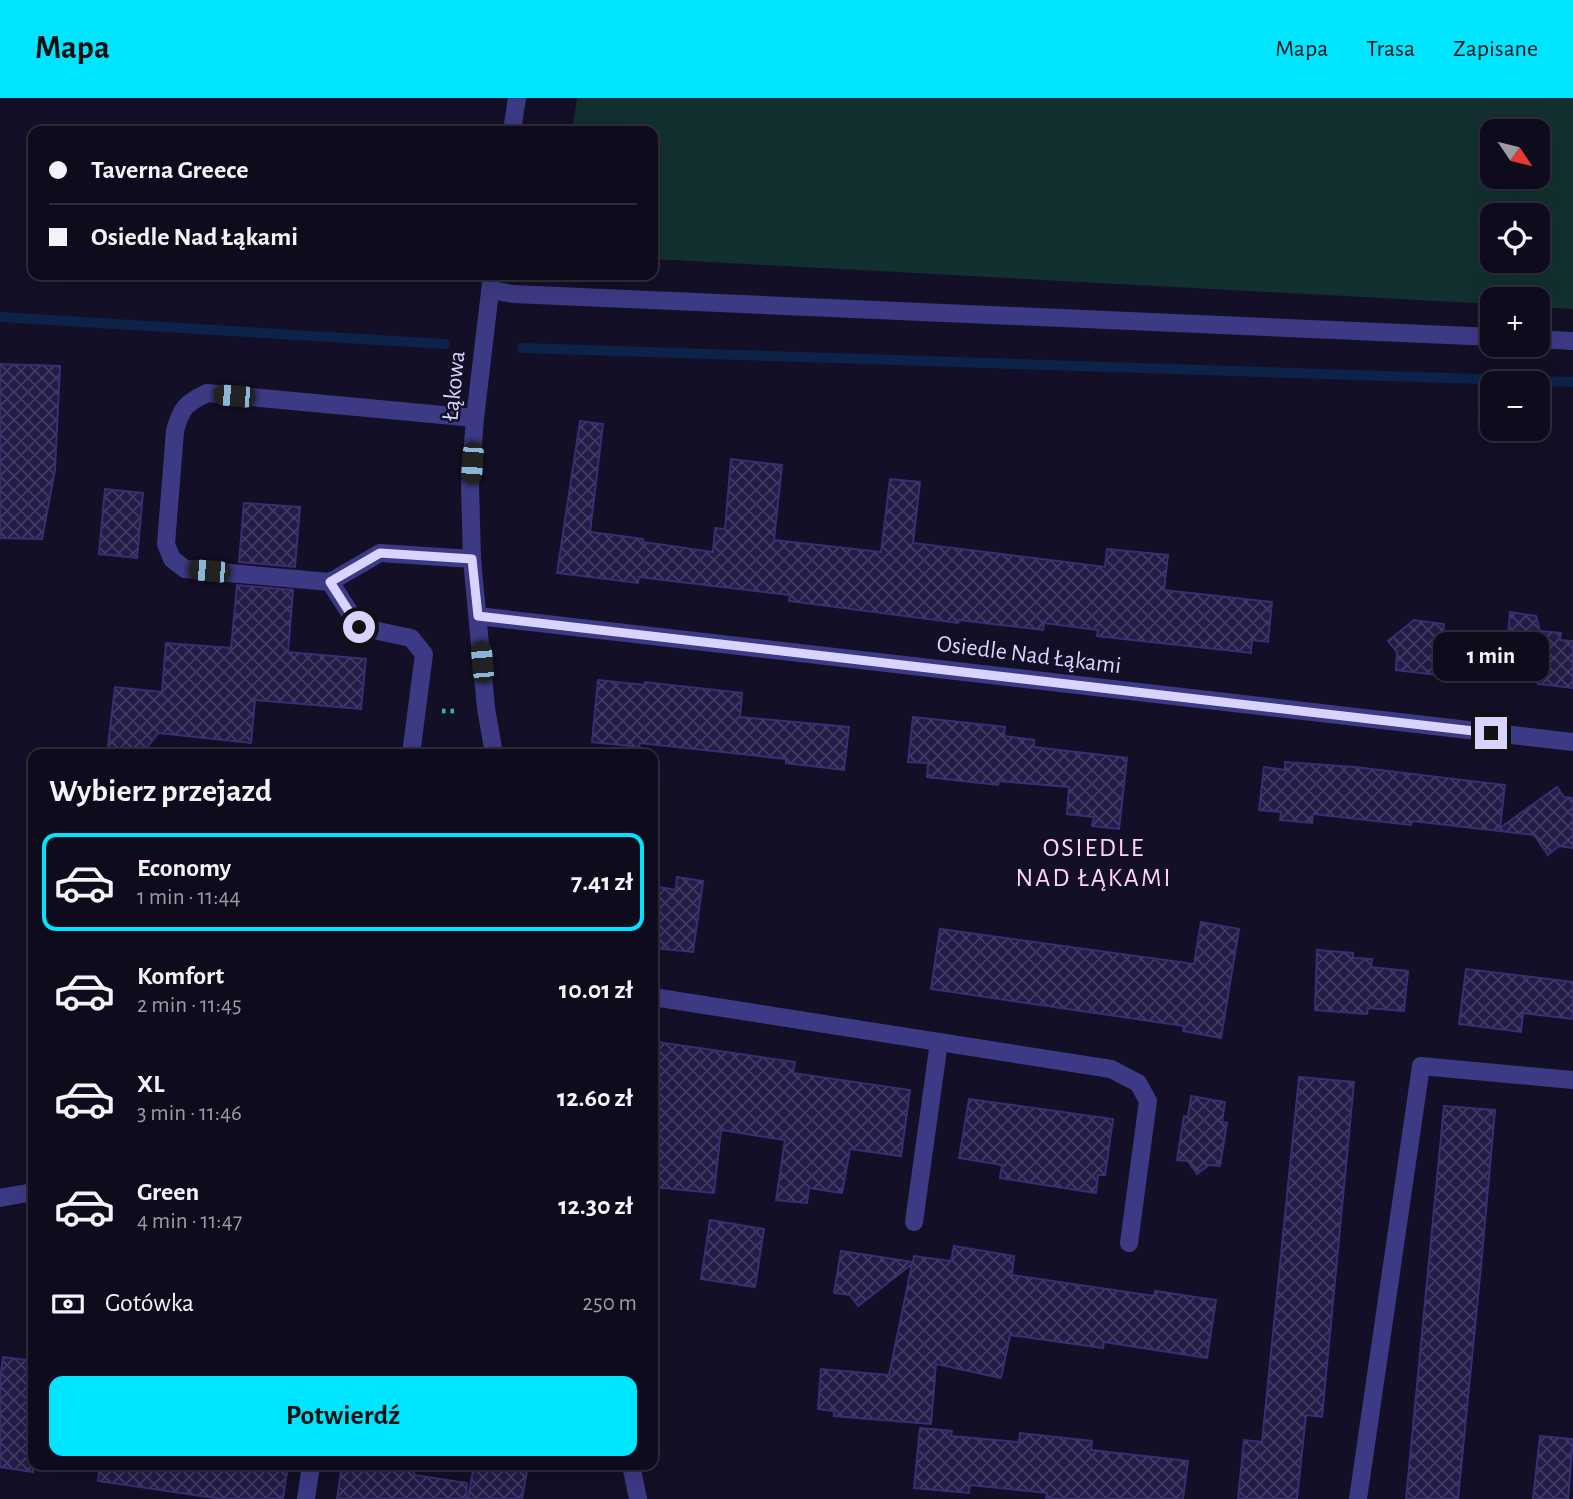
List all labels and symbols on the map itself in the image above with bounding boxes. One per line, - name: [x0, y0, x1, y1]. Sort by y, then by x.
- north arrow: [1480, 119, 1550, 189]
- street label: Łąkowa: [438, 350, 470, 422]
- car: [213, 384, 256, 408]
- car: [461, 441, 484, 485]
- car: [188, 559, 231, 583]
- route start: [343, 611, 375, 643]
- street label: Osiedle Nad Łąkami: [936, 632, 1122, 678]
- callout: 1 min: [1433, 632, 1549, 680]
- car: [470, 640, 495, 684]
- route end: [1475, 717, 1507, 749]
- district label: OSIEDLE NAD ŁĄKAMI: [1016, 835, 1172, 891]

